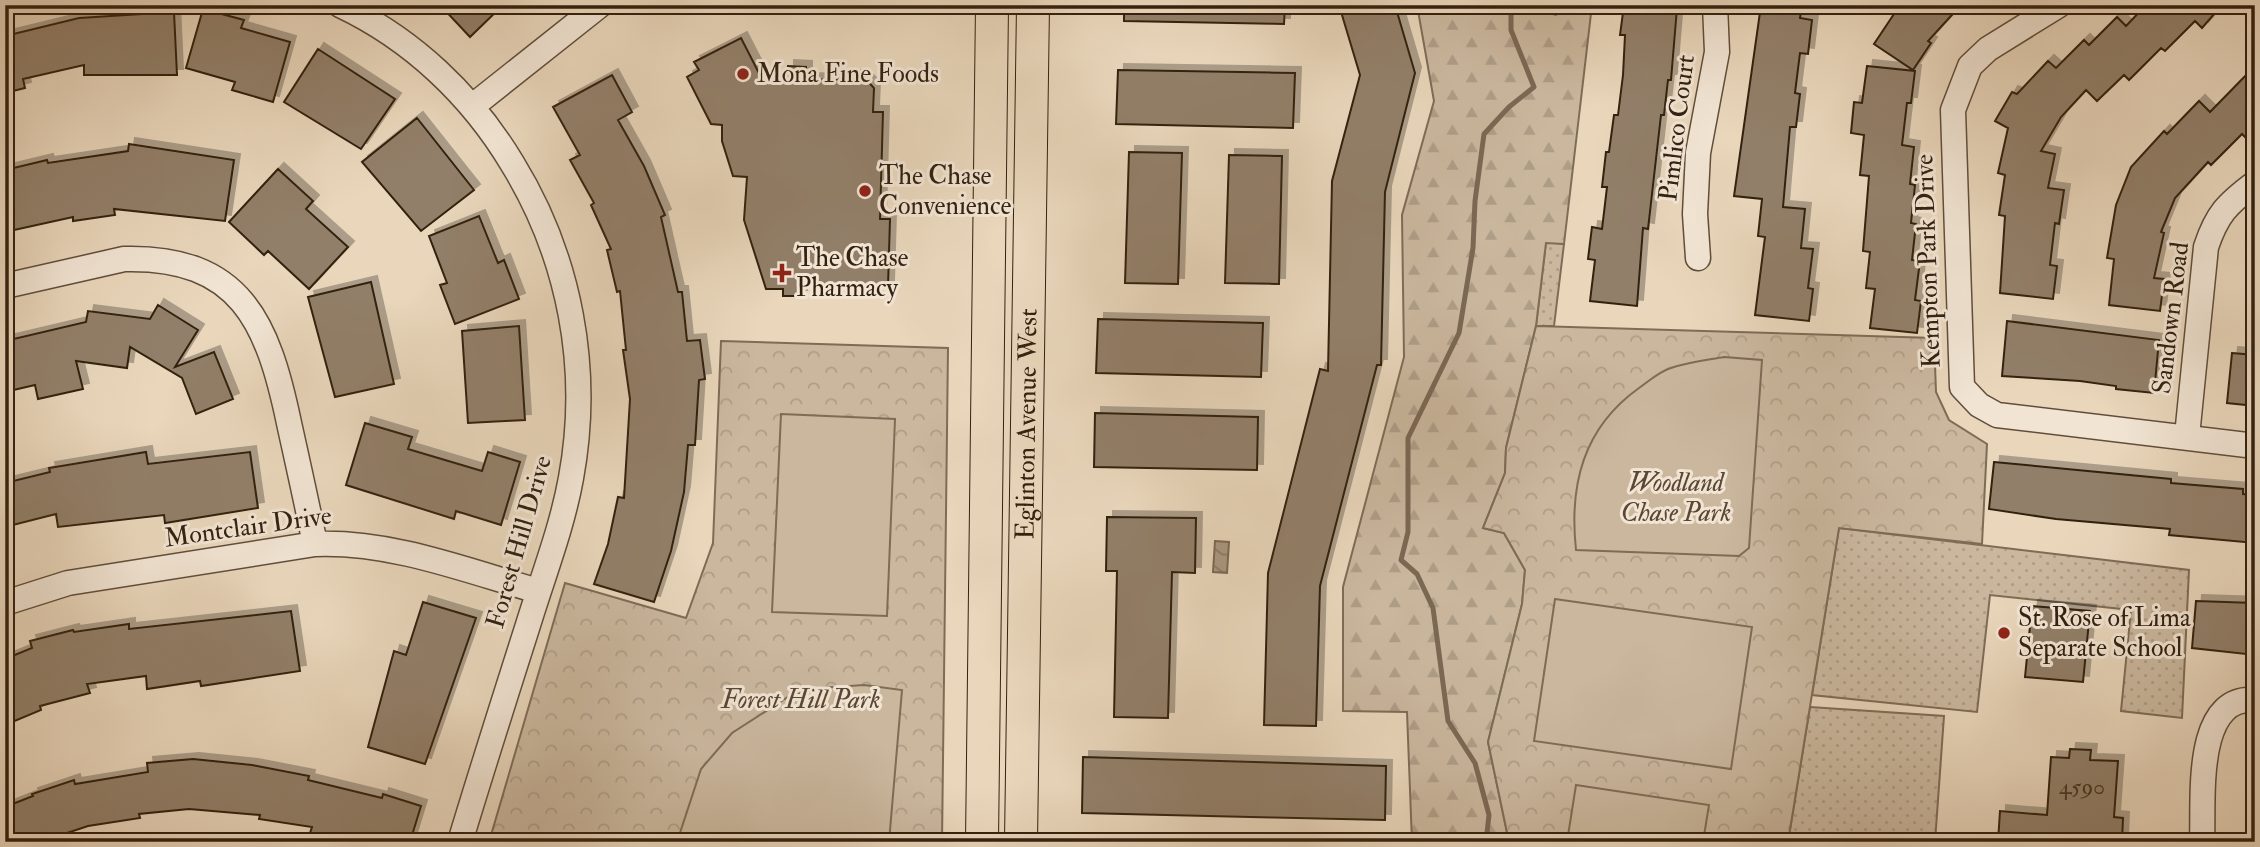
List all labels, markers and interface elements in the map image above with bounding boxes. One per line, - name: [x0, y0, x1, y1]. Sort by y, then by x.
- street label: Pimlico Court: [1652, 53, 1702, 203]
- place label: Mona Fine Foods: [757, 58, 939, 90]
- marker: Mona Fine Foods: [735, 66, 751, 82]
- street label: Kempton Park Drive: [1908, 153, 1949, 368]
- place label: The Chase Convenience: [879, 160, 1011, 222]
- marker: The Chase Convenience: [857, 183, 873, 199]
- street label: Sandown Road: [2146, 240, 2196, 396]
- place label: The Chase Pharmacy: [796, 242, 909, 304]
- marker: The Chase Pharmacy: [774, 265, 790, 281]
- street label: Eglinton Avenue West: [1009, 308, 1045, 540]
- street label: Forest Hill Drive: [479, 452, 559, 632]
- park label: Woodland Chase Park: [1621, 467, 1731, 529]
- street label: Montclair Drive: [162, 499, 334, 555]
- place label: St. Rose of Lima Separate School: [2018, 602, 2191, 665]
- marker: St. Rose of Lima Separate School: [1996, 625, 2012, 641]
- park label: Forest Hill Park: [720, 684, 880, 716]
- house number: 4590: [2059, 772, 2105, 801]

